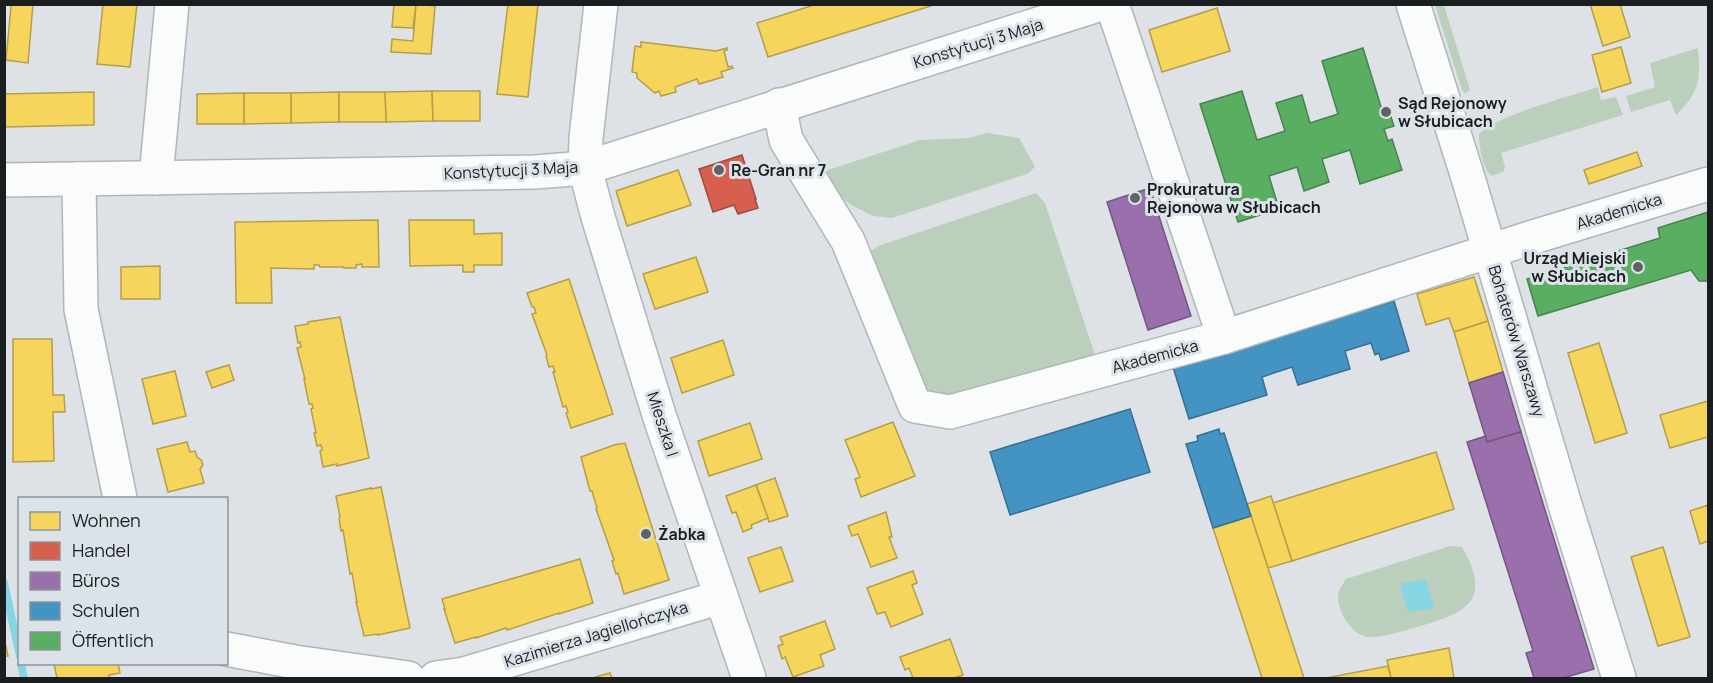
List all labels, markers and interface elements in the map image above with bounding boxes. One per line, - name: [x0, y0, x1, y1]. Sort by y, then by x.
- street label: Konstytucji 3 Maja: [910, 13, 1046, 73]
- place label: Sąd Rejonowy w Słubicach: [1398, 92, 1507, 132]
- marker: Sąd Rejonowy w Słubicach: [1379, 105, 1393, 119]
- street label: Konstytucji 3 Maja: [443, 155, 579, 185]
- place label: Re-Gran nr 7: [731, 159, 826, 181]
- marker: Re-Gran nr 7: [712, 163, 726, 177]
- place label: Prokuratura Rejonowa w Słubicach: [1147, 178, 1321, 218]
- street label: Akademicka: [1573, 188, 1665, 234]
- marker: Prokuratura Rejonowa w Słubicach: [1128, 191, 1142, 205]
- place label: Urząd Miejski w Słubicach: [1524, 247, 1626, 287]
- marker: Urząd Miejski w Słubicach: [1631, 260, 1645, 274]
- street label: Bohaterów Warszawy: [1483, 262, 1551, 420]
- street label: Akademicka: [1109, 334, 1201, 378]
- street label: Mieszka I: [642, 389, 684, 459]
- legend: [18, 497, 228, 665]
- text: Wohnen: [72, 508, 141, 532]
- place label: Żabka: [658, 523, 706, 545]
- marker: Żabka: [639, 527, 653, 541]
- text: Handel: [72, 538, 130, 562]
- text: Büros: [72, 568, 120, 592]
- street label: Kazimierza Jagiellończyka: [502, 596, 690, 672]
- text: Schulen: [72, 598, 140, 622]
- text: Öffentlich: [72, 628, 154, 652]

